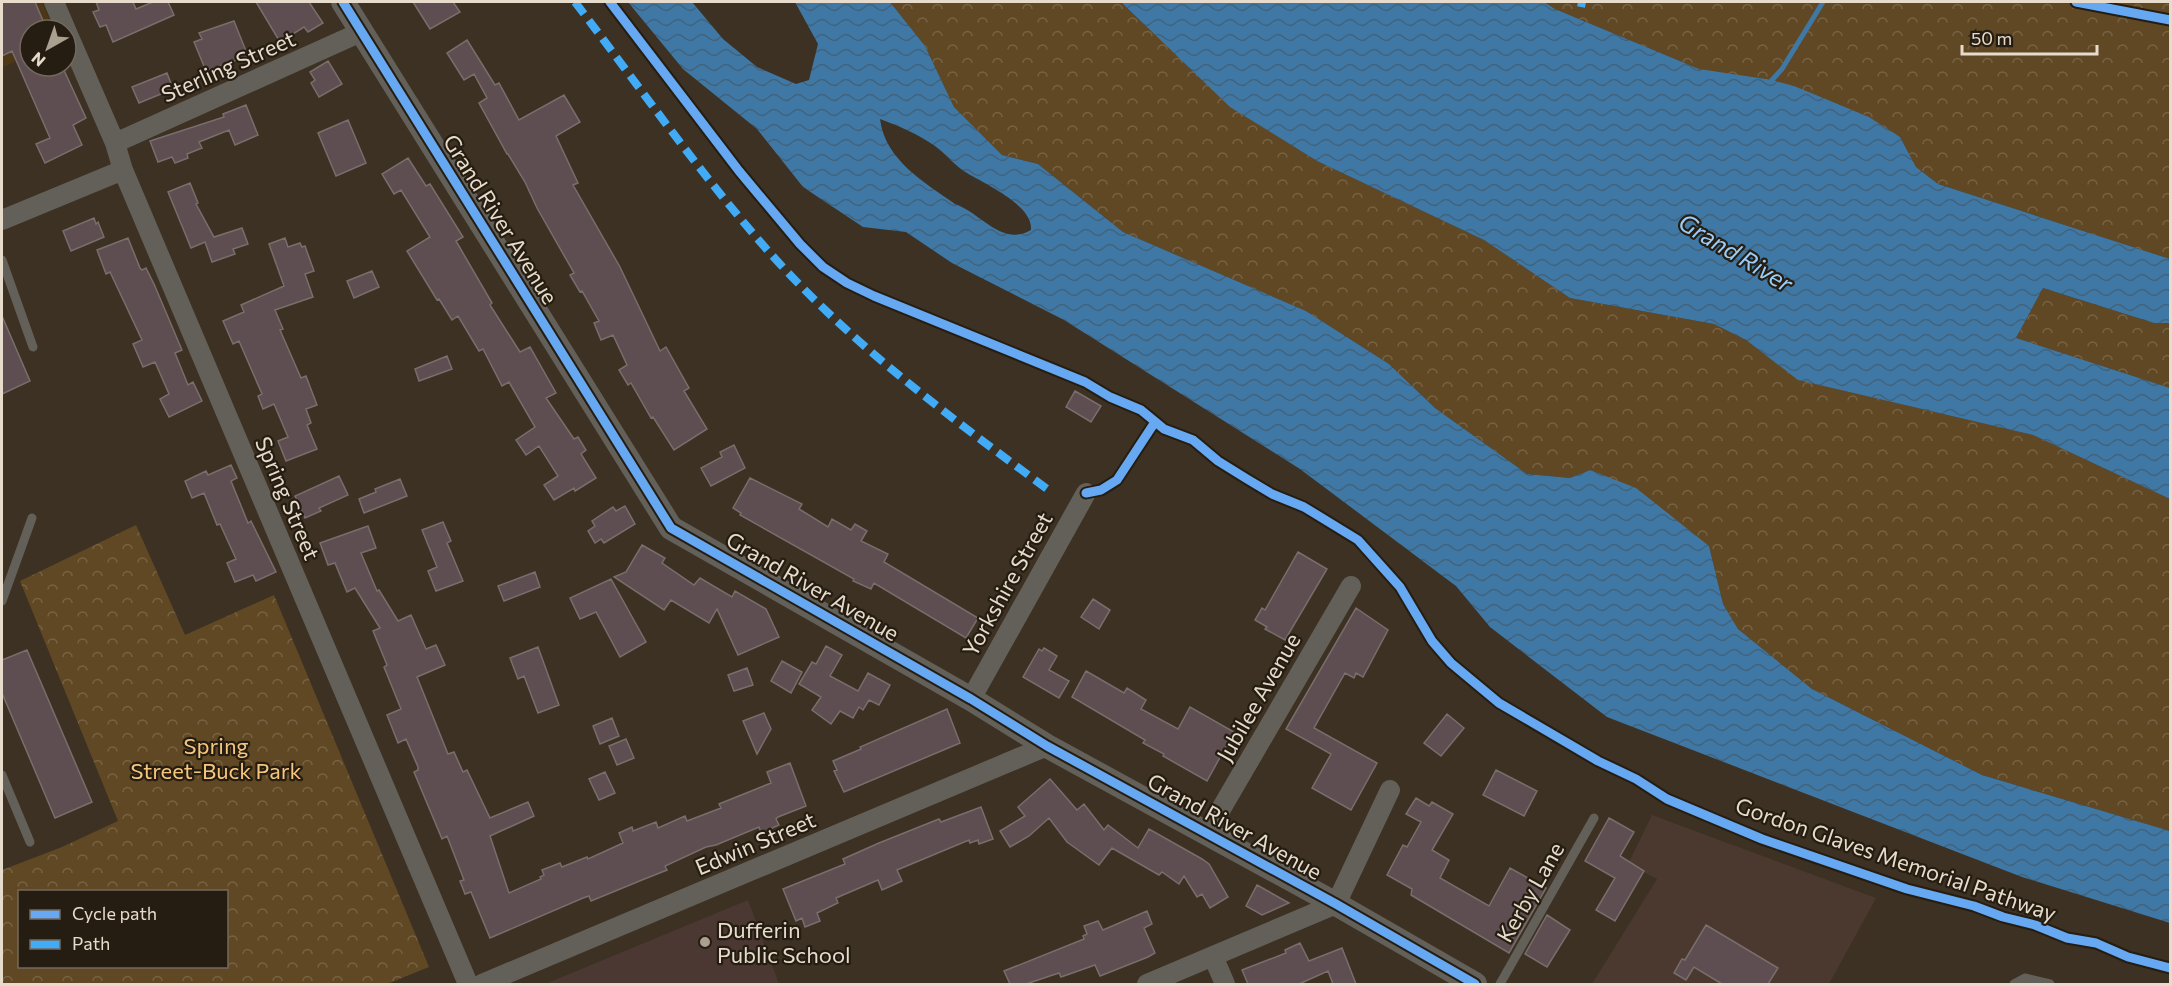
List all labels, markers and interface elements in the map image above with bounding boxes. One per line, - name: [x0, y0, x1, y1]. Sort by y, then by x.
- north arrow: [18, 18, 78, 78]
- scale bar: [1962, 18, 2097, 56]
- street label: Sterling Street: [157, 24, 299, 108]
- text: 50 m: [1971, 27, 2012, 49]
- text: N: [27, 49, 49, 71]
- street label: Grand River Avenue: [438, 129, 564, 309]
- water label: Grand River: [1674, 207, 1800, 298]
- street label: Spring Street: [250, 432, 326, 564]
- street label: Yorkshire Street: [956, 507, 1058, 661]
- street label: Grand River Avenue: [722, 526, 904, 646]
- street label: Jubilee Avenue: [1210, 628, 1306, 766]
- park label: Spring Street-Buck Park: [130, 732, 302, 784]
- street label: Grand River Avenue: [1143, 767, 1327, 885]
- street label: Gordon Glaves Memorial Pathway: [1732, 791, 2060, 927]
- street label: Edwin Street: [691, 806, 819, 880]
- street label: Kerby Lane: [1491, 837, 1569, 947]
- legend: [18, 890, 228, 968]
- text: Cycle path: [72, 902, 157, 924]
- place label: Dufferin Public School: [717, 916, 851, 968]
- text: Path: [72, 932, 110, 954]
- marker: Dufferin Public School: [698, 935, 712, 949]

